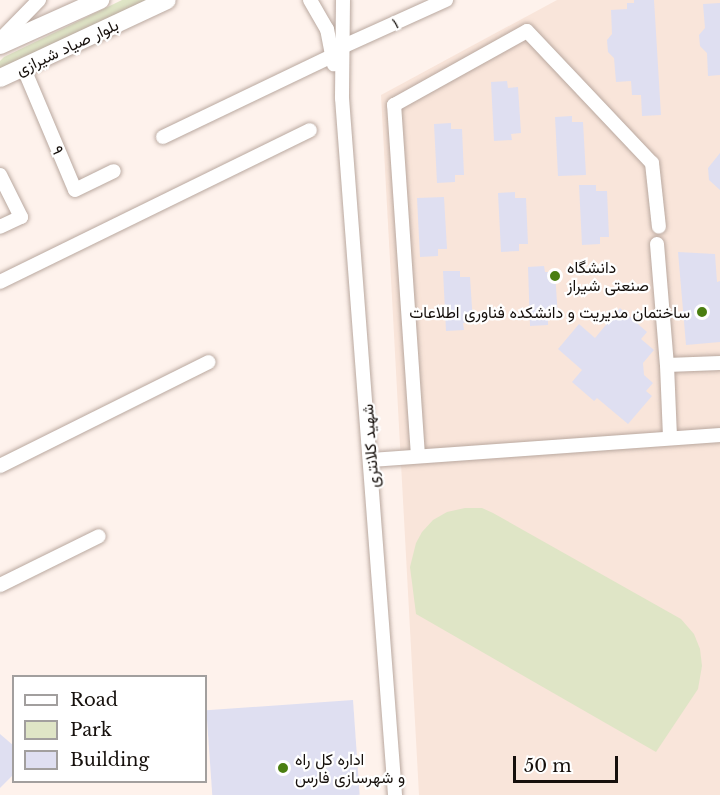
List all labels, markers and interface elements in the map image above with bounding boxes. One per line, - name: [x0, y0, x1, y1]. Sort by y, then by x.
- street label: ۱: [389, 13, 401, 33]
- street label: بلوار صیاد شیرازی: [13, 15, 121, 79]
- street label: ۹: [48, 143, 68, 157]
- place label: دانشگاه صنعتی شیراز: [567, 257, 649, 295]
- marker: دانشگاه صنعتی شیراز: [548, 269, 562, 283]
- place label: ساختمان مدیریت و دانشکده فناوری اطلاعات: [409, 302, 690, 322]
- marker: ساختمان مدیریت و دانشکده فناوری اطلاعات: [695, 305, 709, 319]
- street label: شهید کلانتری: [357, 403, 383, 489]
- legend: [12, 675, 207, 783]
- text: Road: [70, 689, 118, 711]
- text: Park: [70, 719, 112, 741]
- scale bar: [516, 744, 621, 782]
- text: Building: [70, 749, 149, 771]
- place label: اداره کل راه و شهرسازی فارس: [295, 749, 405, 787]
- text: 50 m: [524, 755, 572, 777]
- marker: اداره کل راه و شهرسازی فارس: [276, 761, 290, 775]

